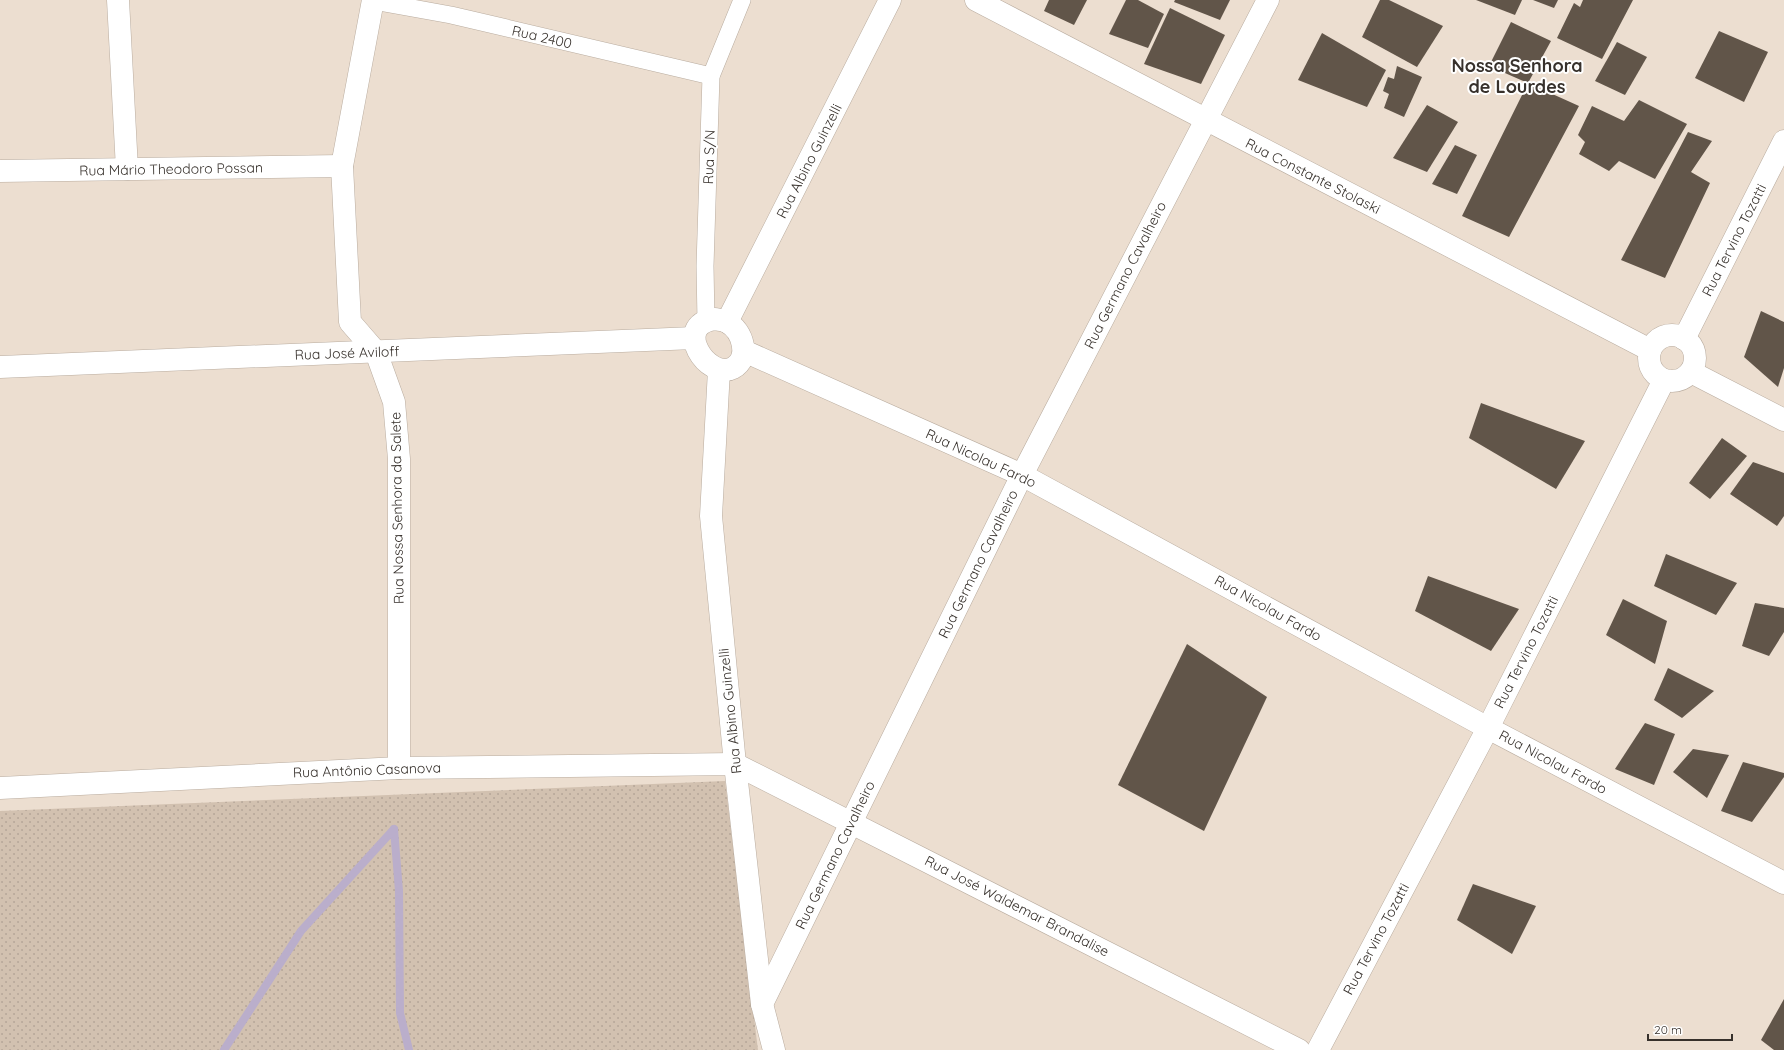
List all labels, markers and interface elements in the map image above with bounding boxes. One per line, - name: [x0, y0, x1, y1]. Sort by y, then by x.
- street label: Rua 2400: [510, 21, 574, 53]
- district label: Nossa Senhora de Lourdes: [1451, 54, 1583, 98]
- street label: Rua Albino Guinzelli: [772, 101, 846, 221]
- street label: Rua S/N: [699, 129, 719, 185]
- street label: Rua Constante Stolaski: [1242, 134, 1384, 218]
- street label: Rua Mário Theodoro Possan: [79, 158, 263, 180]
- street label: Rua Tervino Tozatti: [1698, 181, 1770, 299]
- street label: Rua Germano Cavalheiro: [1080, 198, 1170, 352]
- street label: Rua José Aviloff: [294, 342, 400, 364]
- street label: Rua Nossa Senhora da Salete: [386, 412, 408, 604]
- street label: Rua Nicolau Fardo: [923, 425, 1039, 491]
- street label: Rua Germano Cavalheiro: [934, 487, 1022, 641]
- street label: Rua Nicolau Fardo: [1211, 571, 1325, 645]
- street label: Rua Tervino Tozatti: [1490, 593, 1562, 711]
- street label: Rua Albino Guinzelli: [714, 647, 746, 775]
- street label: Rua Nicolau Fardo: [1496, 726, 1610, 798]
- street label: Rua Antônio Casanova: [293, 758, 441, 782]
- street label: Rua Germano Cavalheiro: [791, 778, 879, 932]
- street label: Rua José Waldemar Brandalise: [922, 852, 1112, 961]
- street label: Rua Tervino Tozatti: [1339, 880, 1413, 998]
- scale bar: [1648, 1016, 1732, 1042]
- text: 20 m: [1654, 1022, 1682, 1037]

